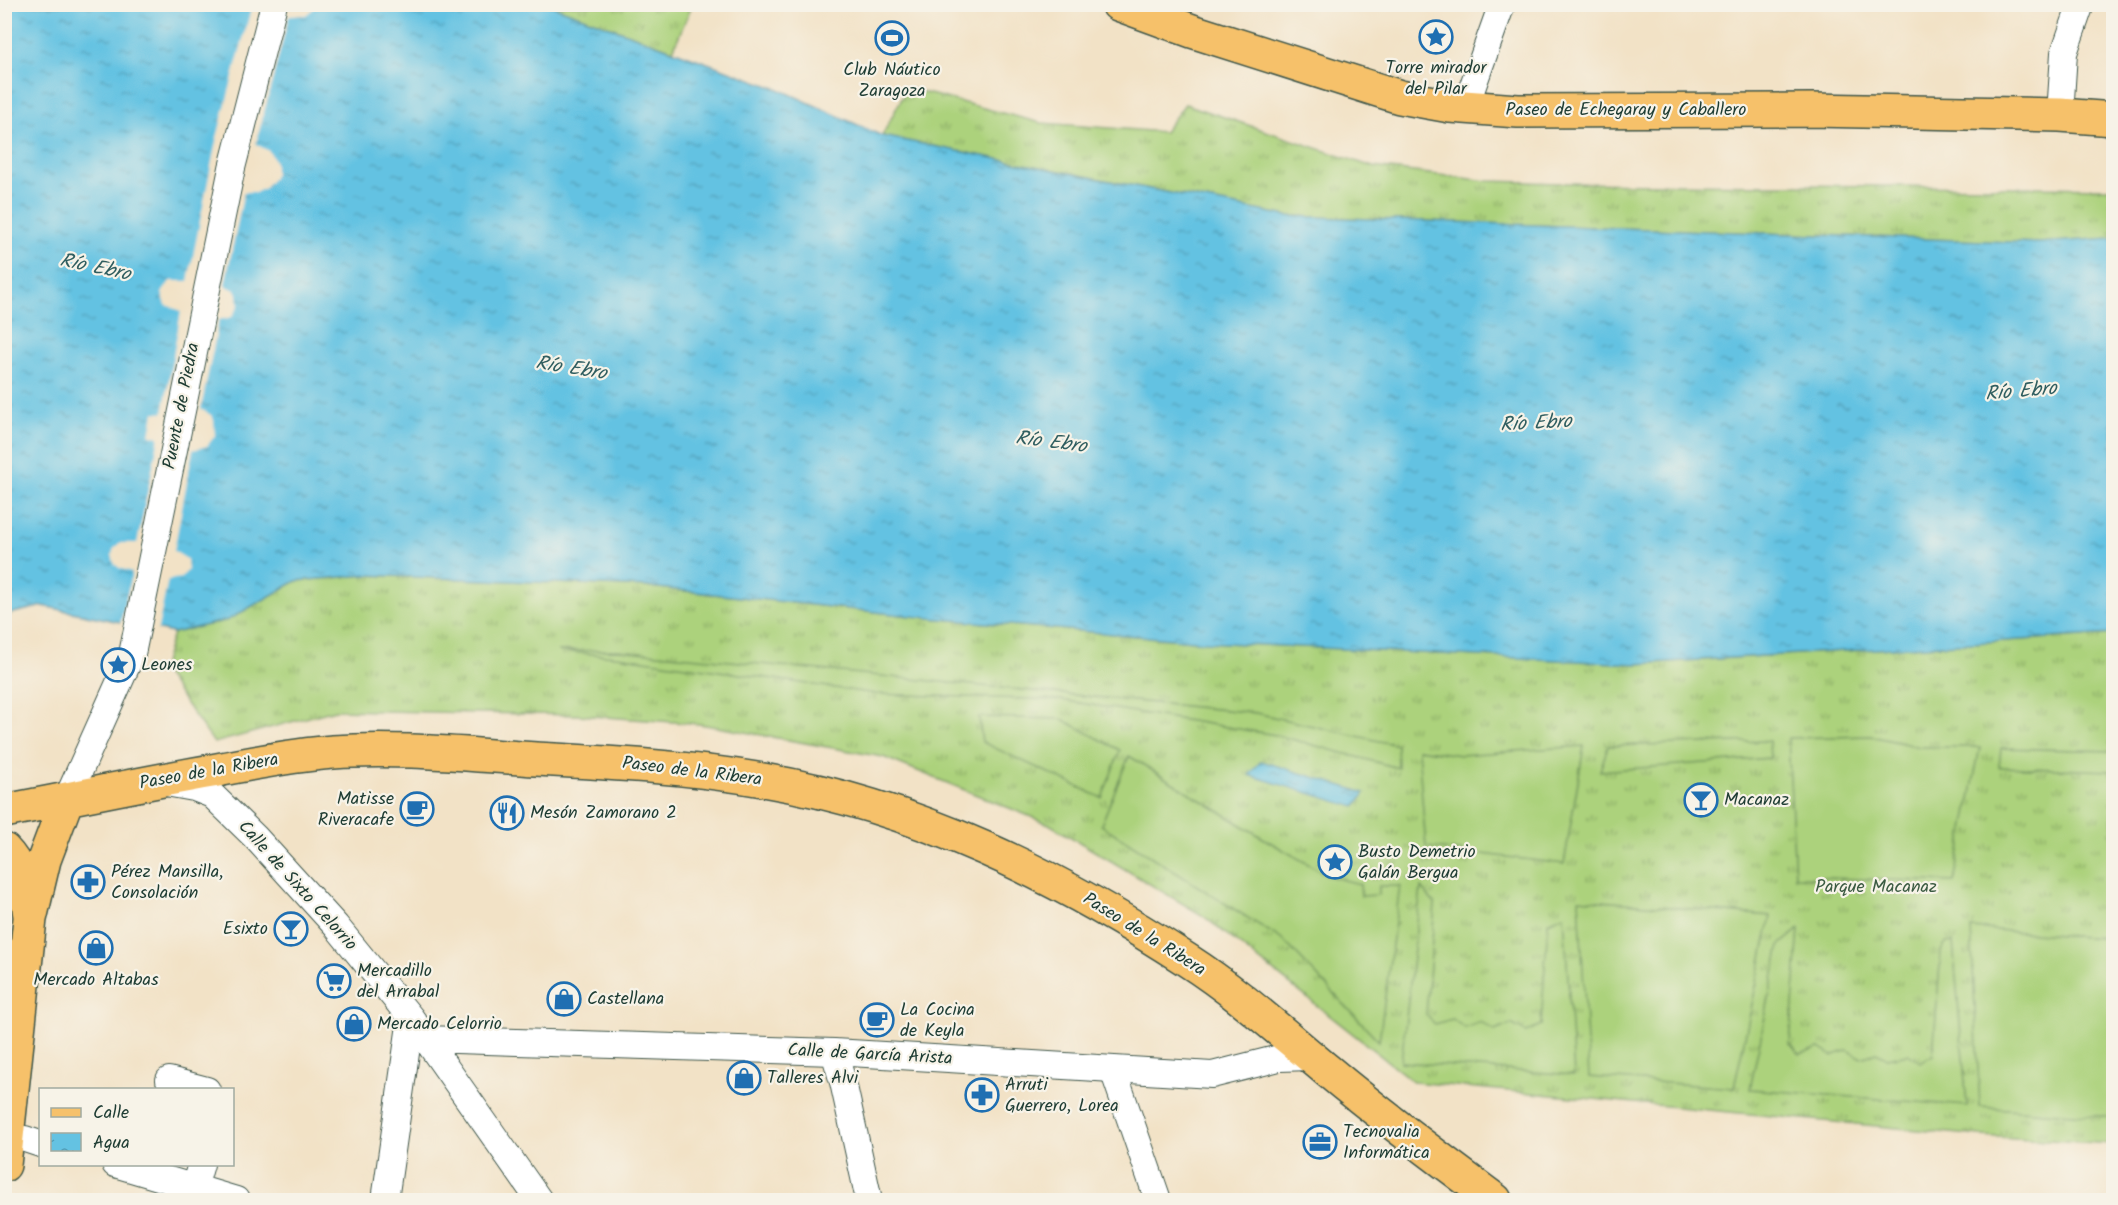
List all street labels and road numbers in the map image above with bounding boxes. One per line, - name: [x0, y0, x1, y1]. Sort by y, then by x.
- street label: Paseo de Echegaray y Caballero: [1506, 96, 1746, 125]
- street label: Puente de Piedra: [156, 340, 208, 472]
- street label: Paseo de la Ribera: [137, 746, 281, 798]
- street label: Paseo de la Ribera: [621, 749, 763, 795]
- street label: Calle de Sixto Celorrio: [230, 814, 364, 958]
- street label: Paseo de la Ribera: [1077, 885, 1211, 985]
- street label: Calle de García Arista: [787, 1036, 953, 1074]

